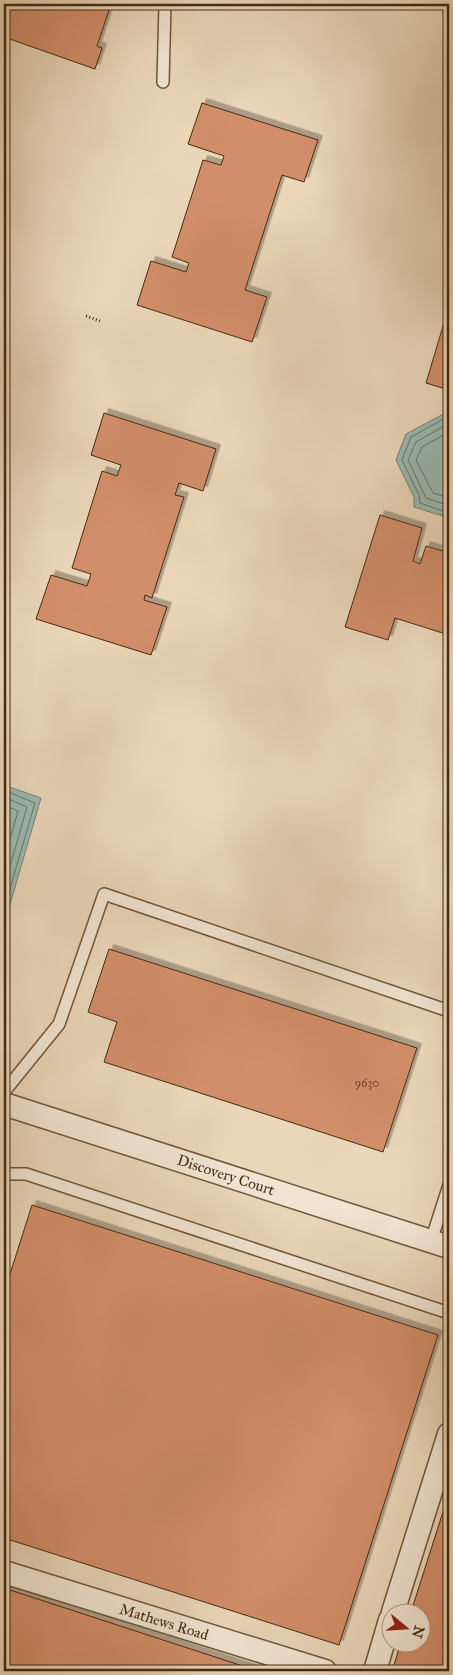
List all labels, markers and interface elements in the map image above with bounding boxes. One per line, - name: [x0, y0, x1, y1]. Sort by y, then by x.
- house number: 9630: [355, 1076, 379, 1090]
- street label: Discovery Court: [175, 1151, 278, 1199]
- street label: Mathews Road: [117, 1600, 211, 1644]
- north arrow: [380, 1602, 430, 1652]
- text: N: [408, 1624, 428, 1640]

